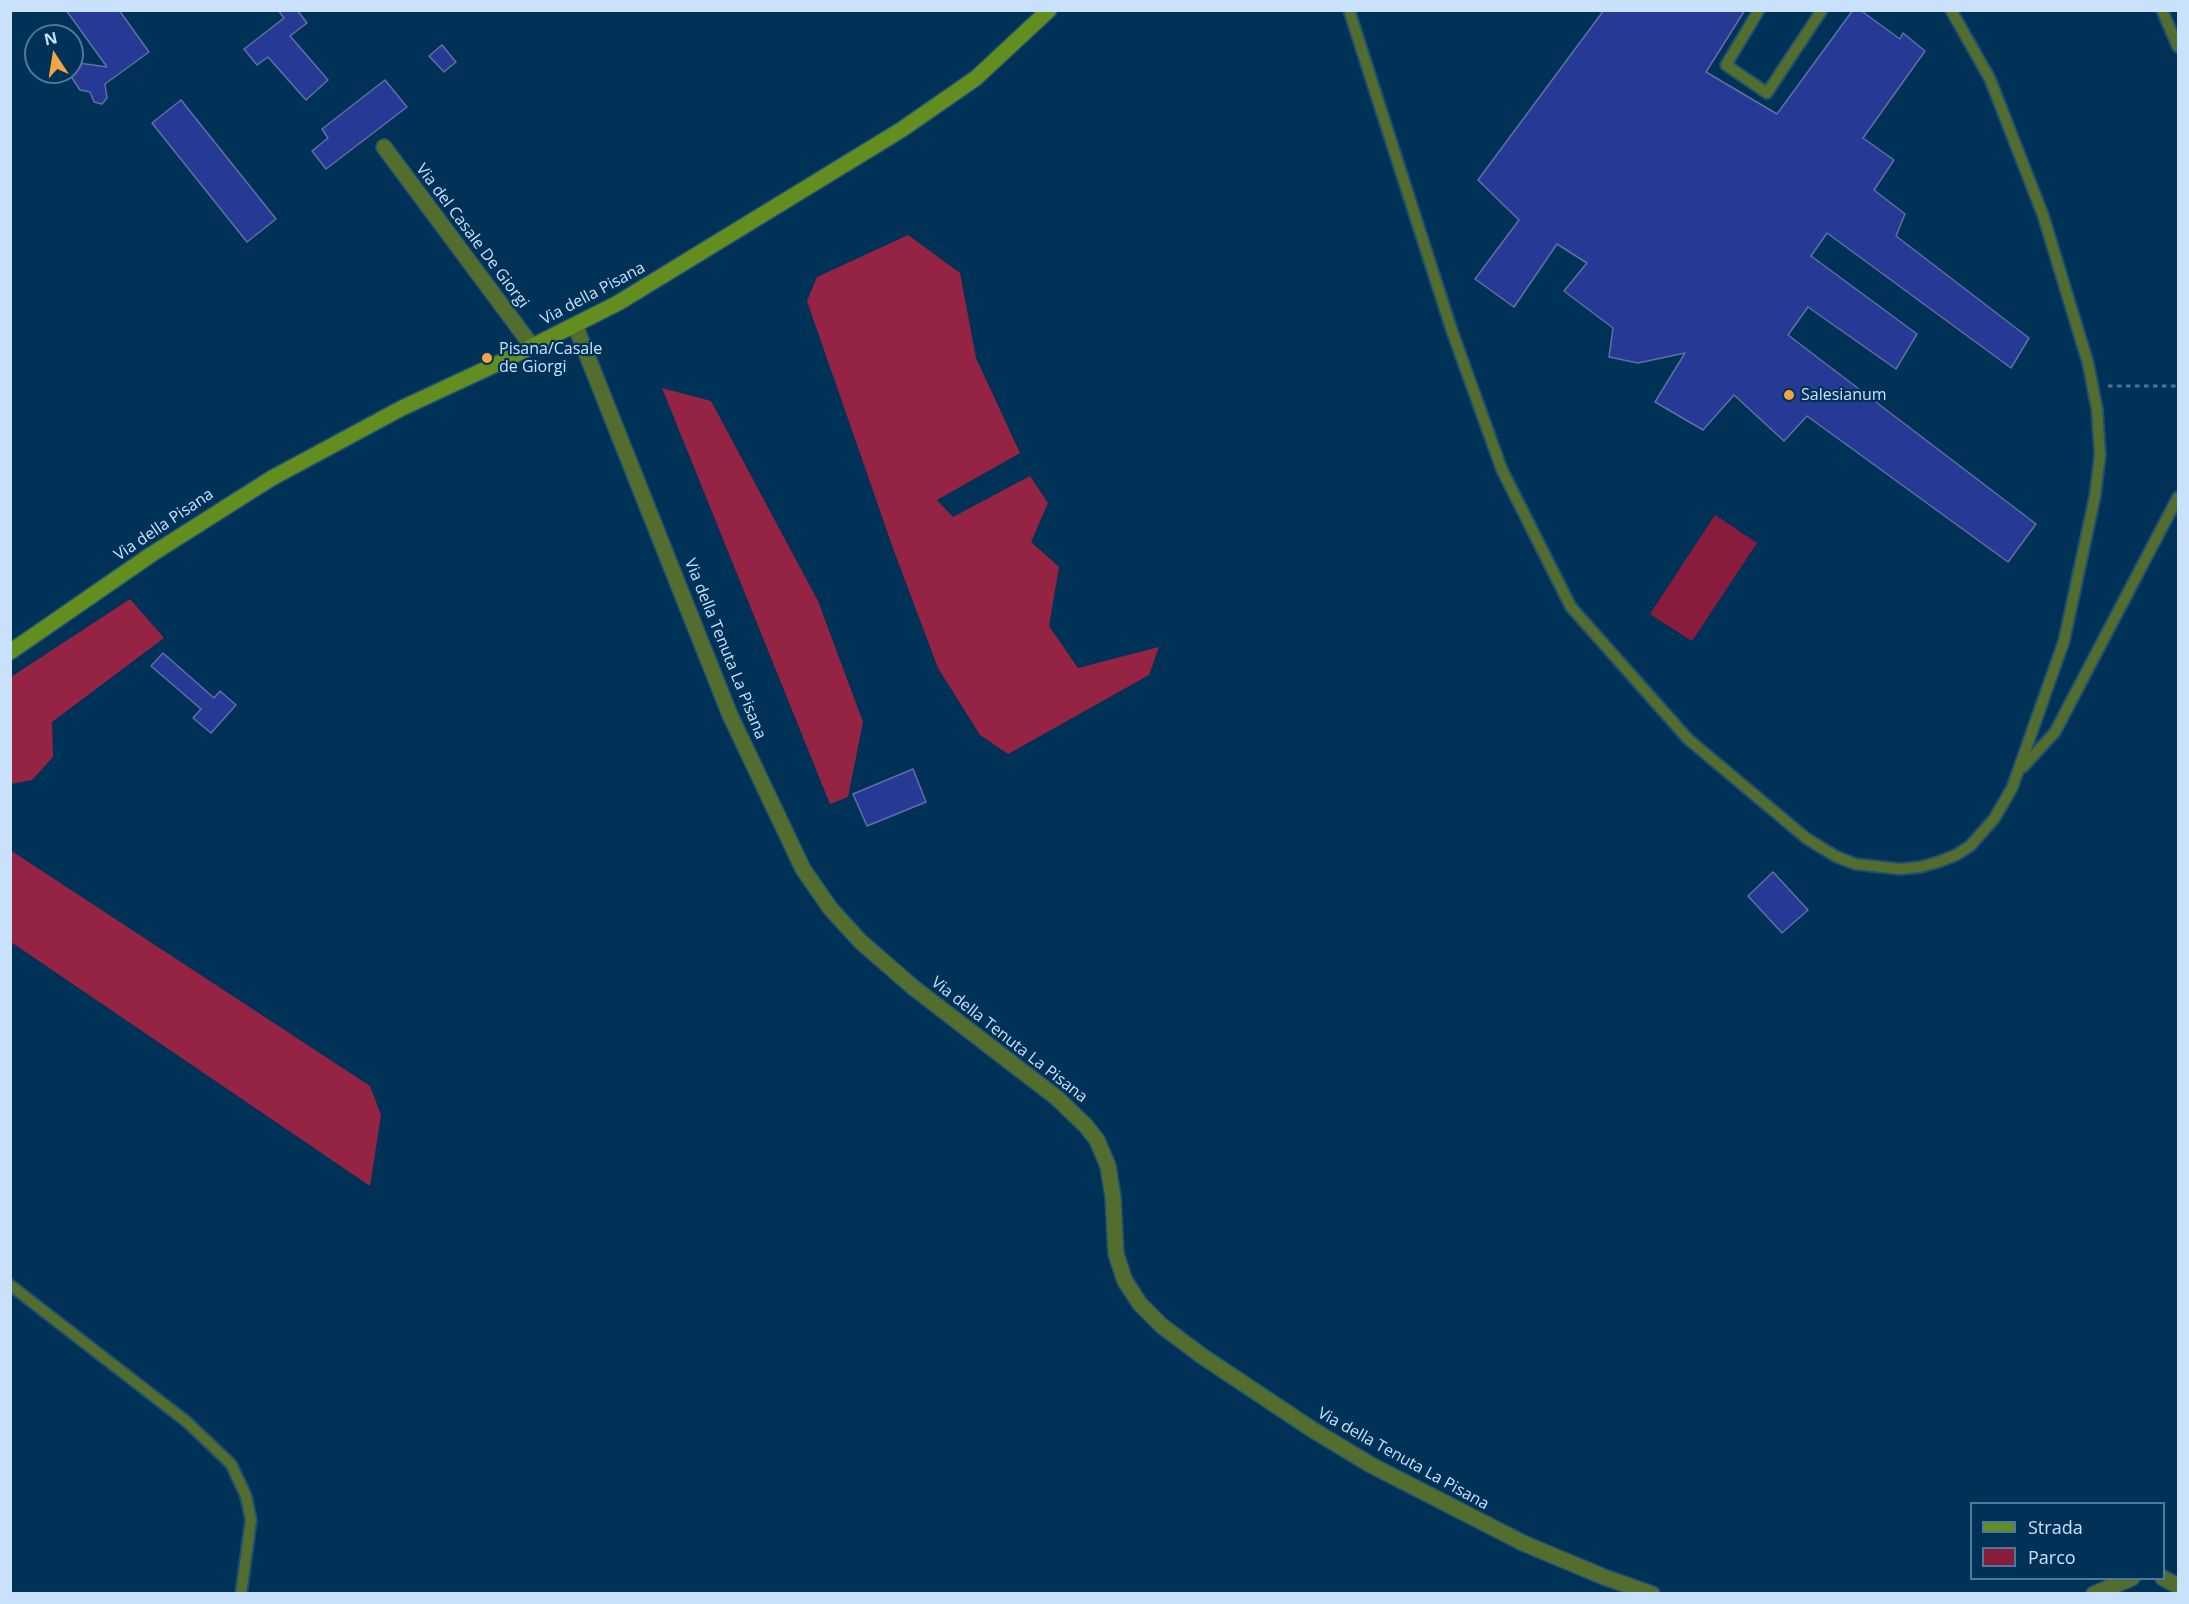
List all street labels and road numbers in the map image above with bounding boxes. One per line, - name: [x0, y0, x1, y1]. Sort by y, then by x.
- street label: Via del Casale De Giorgi: [412, 160, 532, 312]
- street label: Via della Pisana: [538, 258, 648, 330]
- street label: Via della Pisana: [111, 485, 217, 565]
- street label: Via della Tenuta La Pisana: [680, 556, 770, 742]
- street label: Via della Tenuta La Pisana: [927, 973, 1091, 1107]
- street label: Via della Tenuta La Pisana: [1314, 1404, 1492, 1514]

